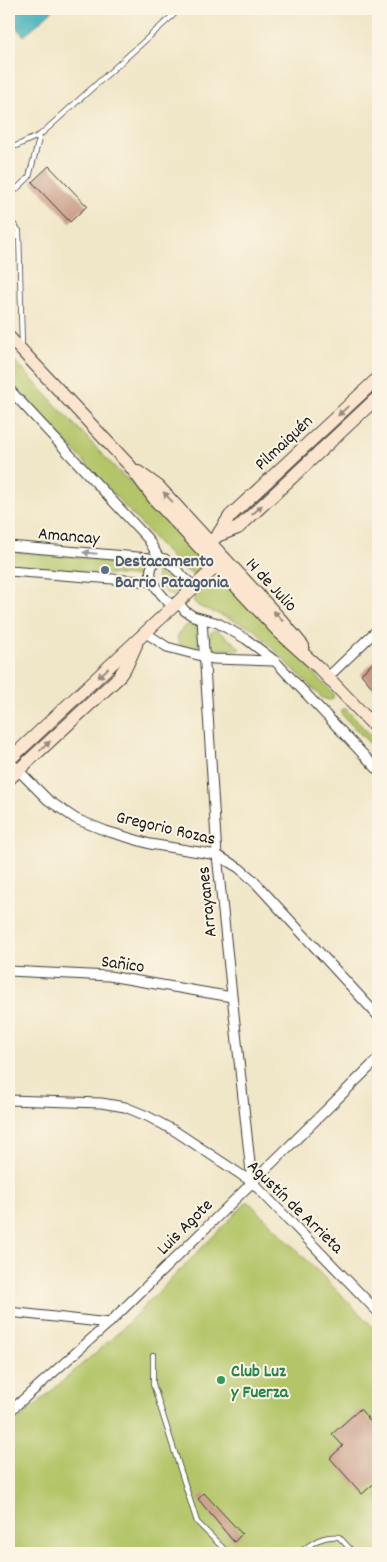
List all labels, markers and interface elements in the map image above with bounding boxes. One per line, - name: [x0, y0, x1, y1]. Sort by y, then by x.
- one-way arrow: [337, 405, 349, 417]
- street label: Pilmaiquén: [250, 410, 319, 477]
- one-way arrow: [162, 491, 173, 504]
- one-way arrow: [251, 504, 263, 516]
- street label: Amancay: [37, 522, 101, 553]
- one-way arrow: [82, 549, 98, 557]
- place label: Destacamento Barrio Patagonia: [115, 550, 229, 596]
- street label: 14 de Julio: [239, 553, 302, 618]
- marker: Destacamento Barrio Patagonia: [99, 564, 111, 576]
- one-way arrow: [272, 611, 284, 623]
- one-way arrow: [97, 667, 109, 679]
- one-way arrow: [38, 740, 50, 752]
- street label: Gregorio Rozas: [113, 806, 218, 853]
- street label: Arrayanes: [192, 865, 225, 938]
- street label: Sañico: [99, 950, 146, 981]
- street label: Agustín de Arrieta: [240, 1155, 348, 1261]
- street label: Luis Agote: [152, 1194, 220, 1261]
- place label: Club Luz y Fuerza: [231, 1360, 289, 1406]
- marker: Club Luz y Fuerza: [215, 1374, 227, 1386]

